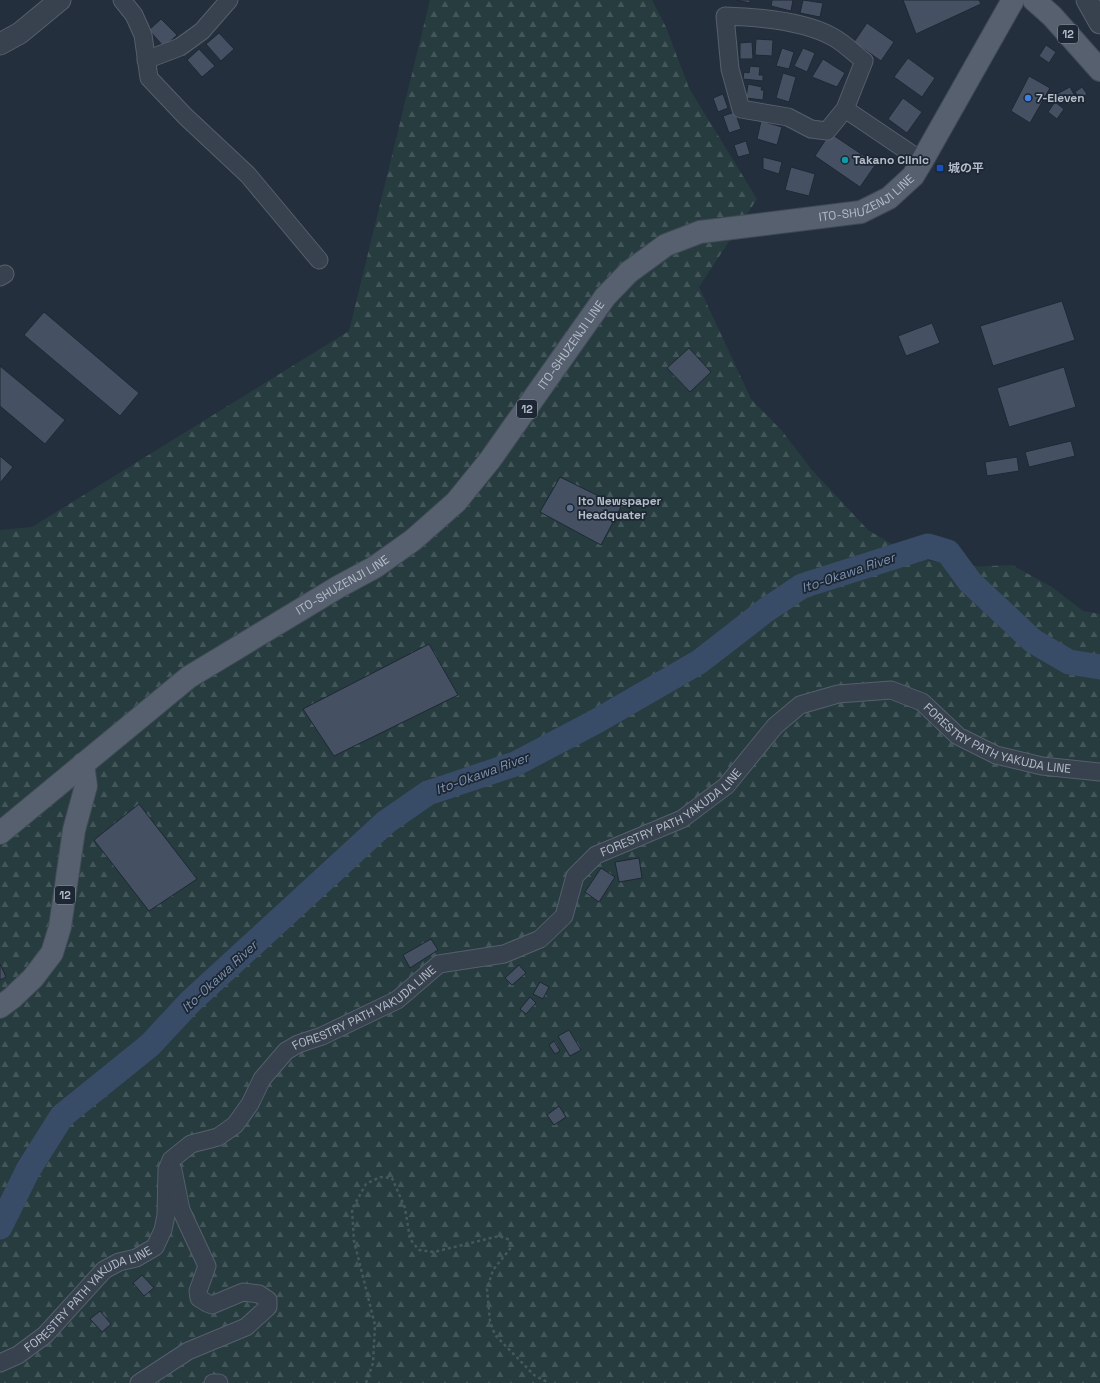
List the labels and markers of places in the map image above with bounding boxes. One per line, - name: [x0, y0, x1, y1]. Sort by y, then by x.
- place label: 7-Eleven: [1036, 90, 1085, 106]
- marker: 7-Eleven: [1023, 93, 1033, 103]
- place label: Takano Clinic: [853, 152, 929, 168]
- marker: Takano Clinic: [840, 155, 850, 165]
- place label: 城の平: [948, 160, 984, 176]
- marker: 城の平: [935, 163, 945, 173]
- place label: Ito Newspaper Headquater: [578, 493, 662, 523]
- marker: Ito Newspaper Headquater: [565, 503, 575, 513]

